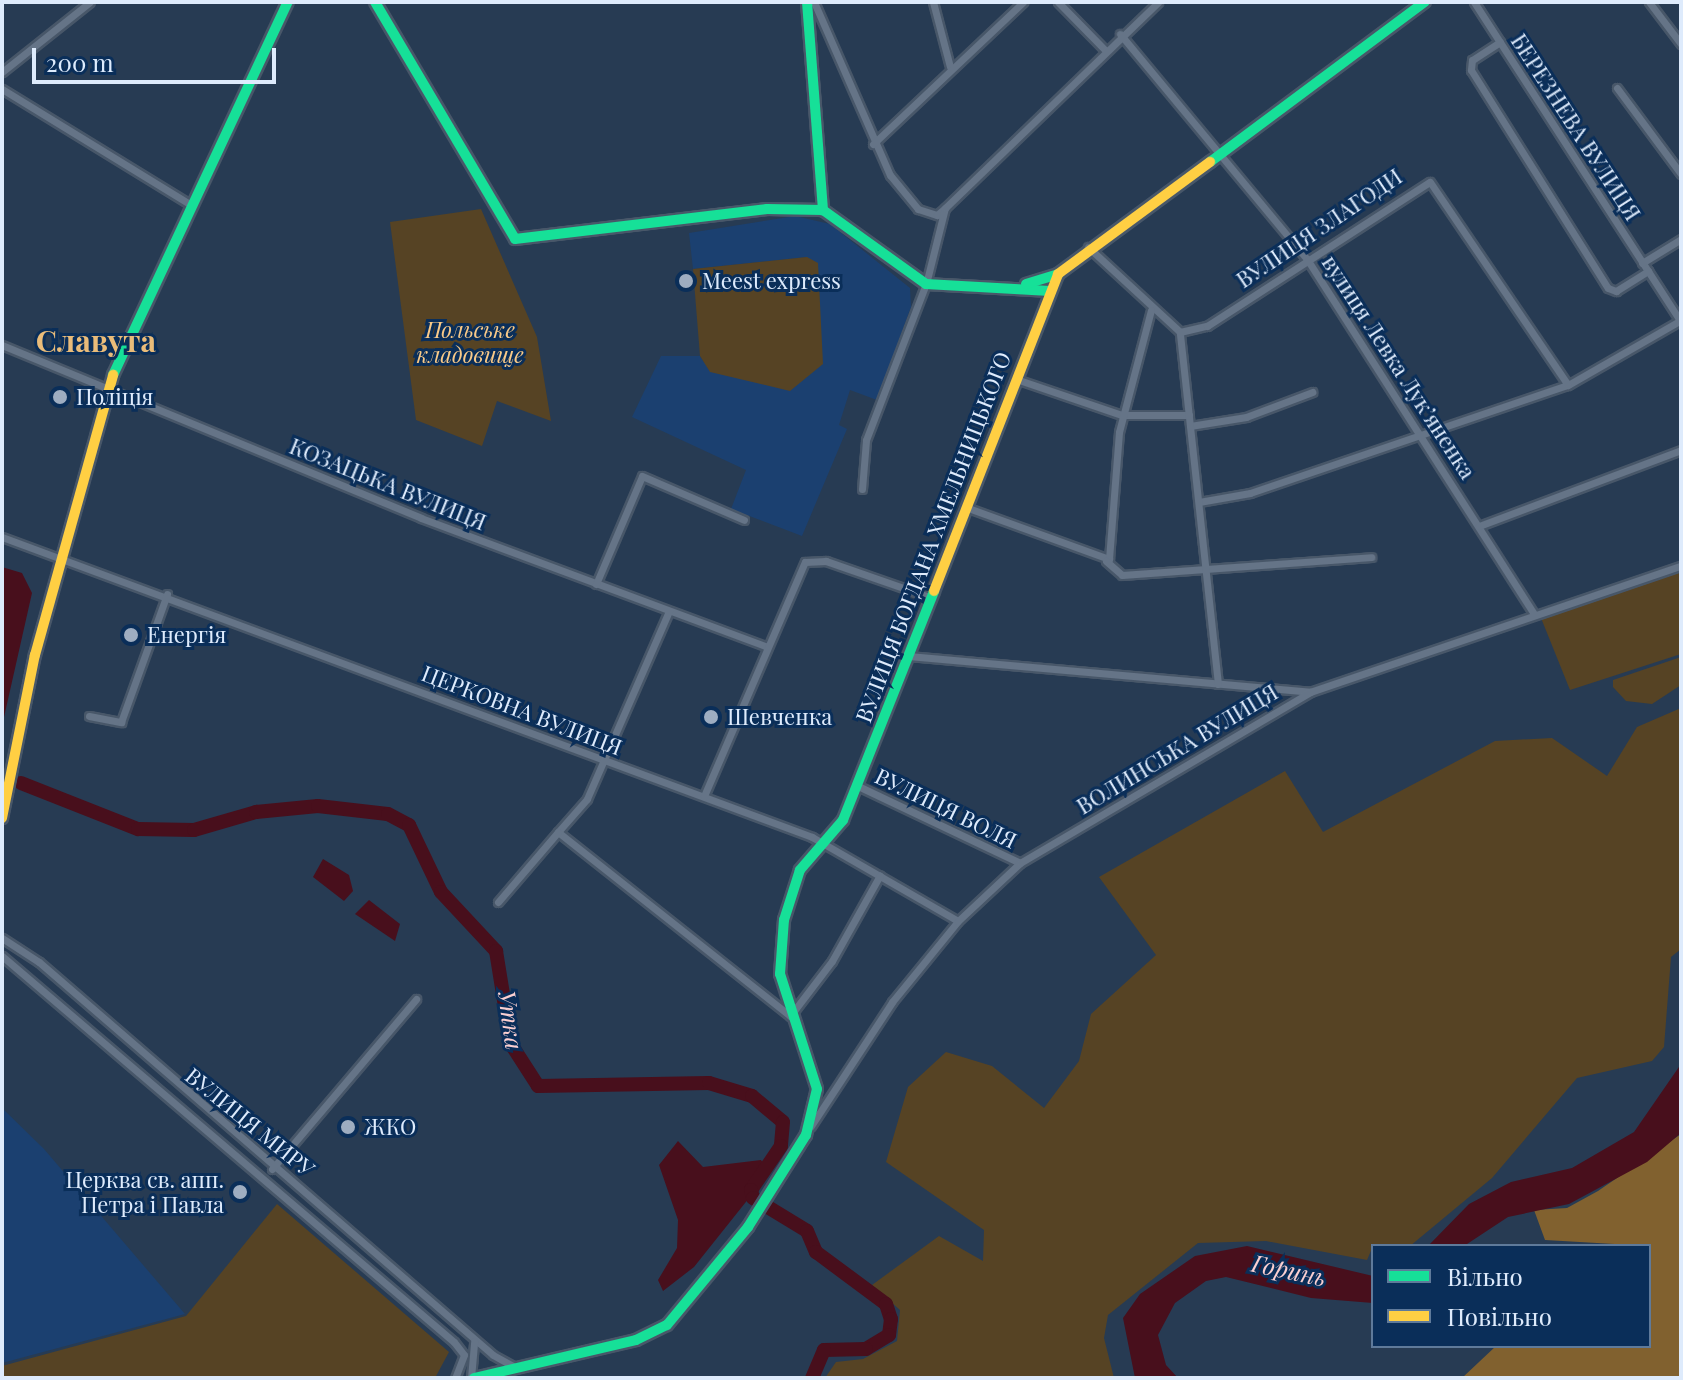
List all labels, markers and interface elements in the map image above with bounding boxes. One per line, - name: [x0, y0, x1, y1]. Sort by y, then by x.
- street label: БЕРЕЗНЕВА ВУЛИЦЯ: [1506, 29, 1646, 225]
- scale bar: [36, 32, 280, 82]
- text: 200 m: [46, 46, 114, 78]
- street label: ВУЛИЦЯ ЗЛАГОДИ: [1231, 163, 1407, 293]
- street label: вулиця Левка Лукʼяненка: [1317, 250, 1481, 484]
- place label: Meest express: [702, 268, 841, 294]
- marker: Meest express: [677, 272, 695, 290]
- park label: Польське кладовище: [416, 316, 524, 368]
- district label: Славута: [36, 322, 156, 358]
- street label: ВУЛИЦЯ БОГДАНА ХМЕЛЬНИЦЬКОГО: [850, 348, 1016, 726]
- place label: Поліція: [76, 384, 153, 410]
- marker: Поліція: [51, 388, 69, 406]
- street label: КОЗАЦЬКА ВУЛИЦЯ: [286, 432, 490, 536]
- place label: Енергія: [147, 622, 226, 648]
- marker: Енергія: [122, 626, 140, 644]
- street label: ЦЕРКОВНА ВУЛИЦЯ: [418, 660, 626, 760]
- street label: ВОЛИНСЬКА ВУЛИЦЯ: [1072, 679, 1282, 819]
- place label: Шевченка: [727, 704, 832, 730]
- marker: Шевченка: [702, 708, 720, 726]
- street label: ВУЛИЦЯ ВОЛЯ: [871, 762, 1021, 854]
- water label: Утка: [493, 988, 529, 1052]
- street label: ВУЛИЦЯ МИРУ: [180, 1062, 320, 1182]
- place label: ЖКО: [364, 1114, 416, 1140]
- marker: ЖКО: [339, 1118, 357, 1136]
- place label: Церква св. апп. Петра і Павла: [65, 1166, 224, 1218]
- marker: Церква св. апп. Петра і Павла: [231, 1183, 249, 1201]
- legend: [1371, 1244, 1651, 1348]
- water label: Горинь: [1249, 1248, 1329, 1292]
- text: Вільно: [1447, 1260, 1523, 1292]
- text: Повільно: [1447, 1300, 1552, 1332]

